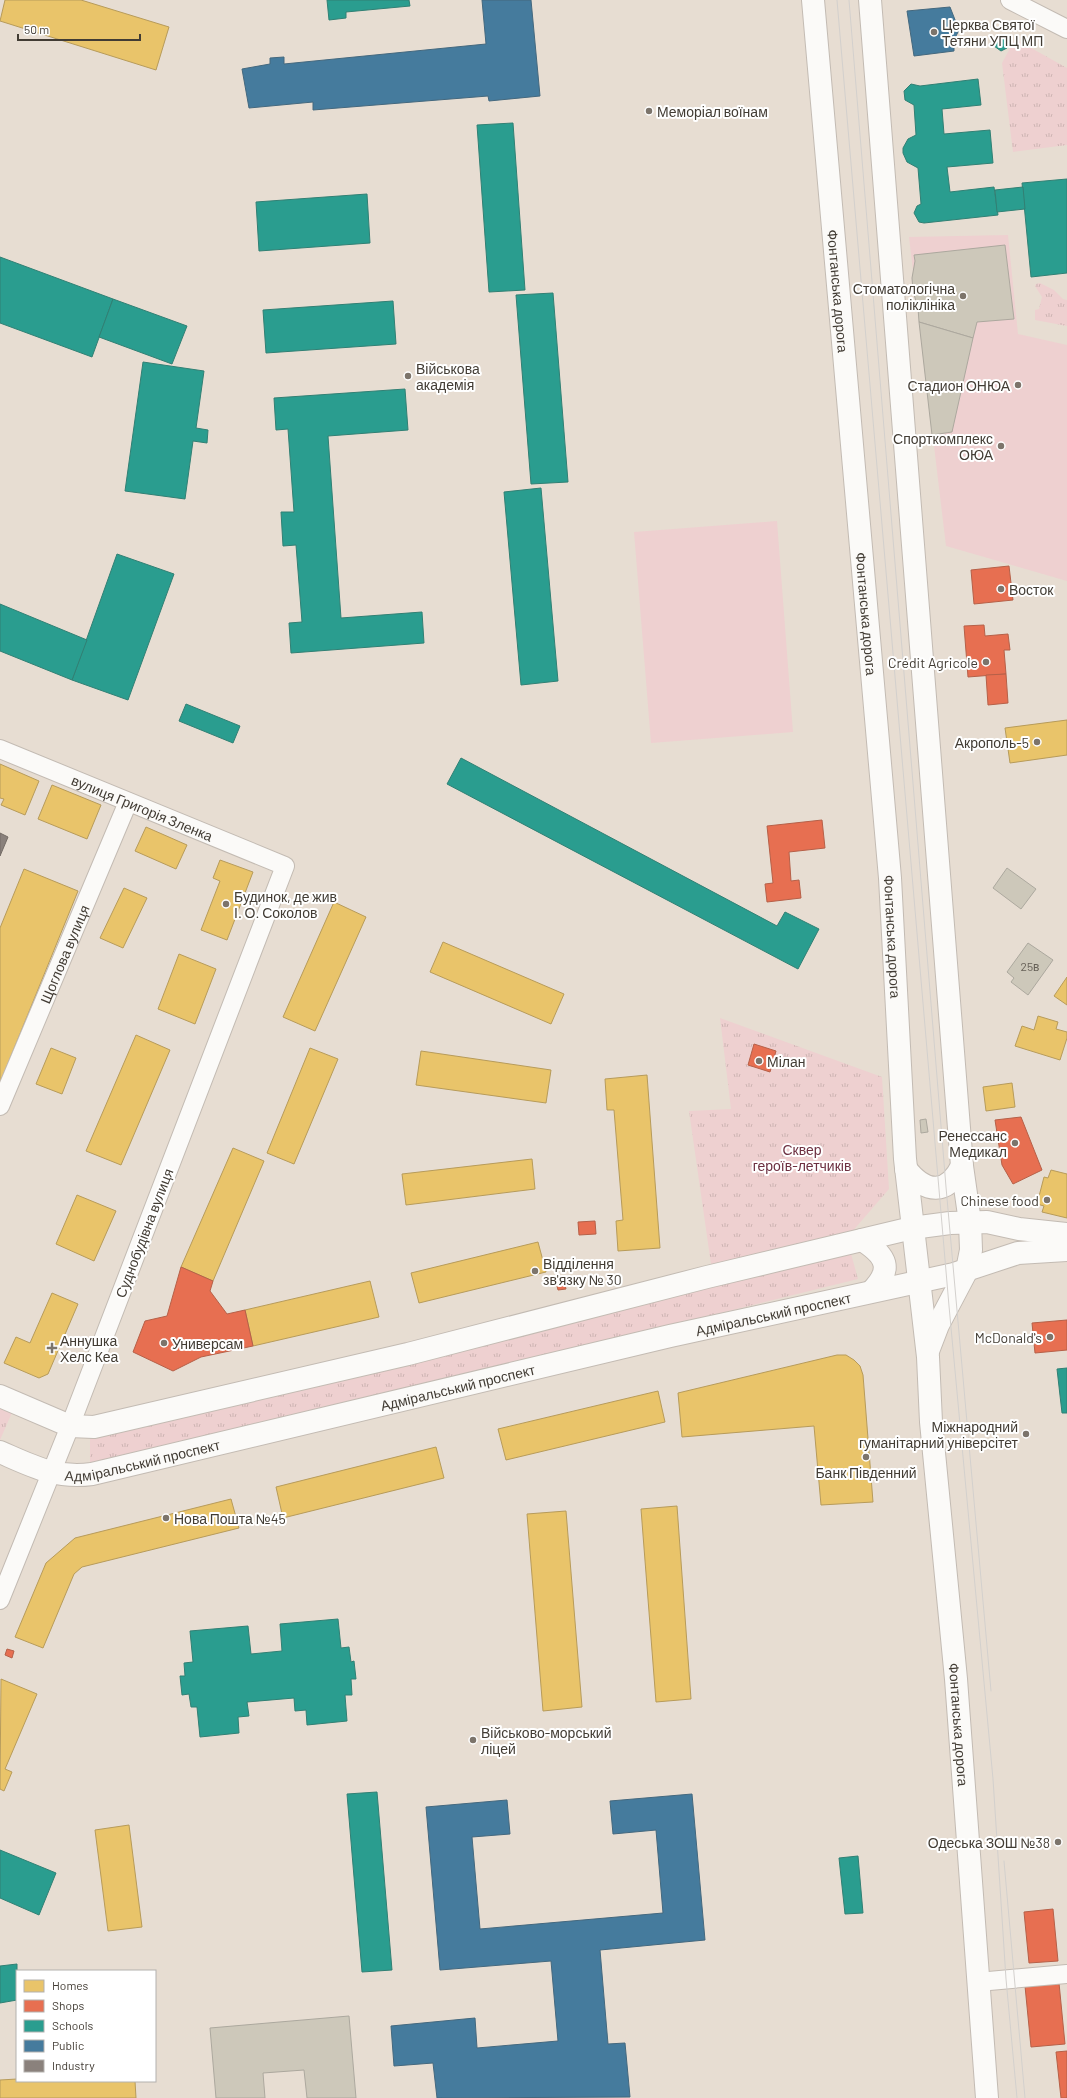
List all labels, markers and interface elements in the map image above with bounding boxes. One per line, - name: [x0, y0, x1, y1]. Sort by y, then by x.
- scale bar: [18, 16, 140, 42]
- place label: Церква Святої Тетяни УПЦ МП: [942, 16, 1043, 49]
- text: 50 m: [24, 22, 49, 36]
- marker: Церква Святої Тетяни УПЦ МП: [929, 27, 939, 37]
- place label: Меморіал воїнам: [657, 103, 768, 120]
- marker: Меморіал воїнам: [644, 106, 654, 116]
- street label: Фонтанська дорога: [825, 229, 852, 353]
- place label: Стоматологічна поліклініка: [853, 280, 955, 313]
- marker: Стоматологічна поліклініка: [958, 291, 968, 301]
- place label: Військова академія: [416, 360, 480, 393]
- marker: Військова академія: [403, 371, 413, 381]
- place label: Стадион ОНЮА: [908, 377, 1011, 394]
- marker: Стадион ОНЮА: [1013, 380, 1023, 390]
- place label: Спорткомплекс ОЮА: [893, 430, 994, 463]
- marker: Спорткомплекс ОЮА: [996, 441, 1006, 451]
- street label: Фонтанська дорога: [853, 551, 881, 676]
- place label: Восток: [1009, 581, 1054, 598]
- marker: Восток: [996, 584, 1006, 594]
- place label: Crédit Agricole: [888, 654, 978, 671]
- marker: Crédit Agricole: [981, 657, 991, 667]
- place label: Акрополь-5: [955, 734, 1029, 751]
- marker: Акрополь-5: [1032, 737, 1042, 747]
- street label: вулиця Григорія Зленка: [69, 771, 216, 844]
- street label: Фонтанська дорога: [881, 874, 905, 999]
- place label: Будинок, де жив І. О. Соколов: [234, 888, 337, 921]
- marker: Будинок, де жив І. О. Соколов: [221, 899, 231, 909]
- street label: Щоглова вулиця: [36, 902, 92, 1006]
- house number: 25в: [1021, 959, 1039, 973]
- place label: Мілан: [767, 1053, 805, 1070]
- marker: Мілан: [754, 1056, 764, 1066]
- place label: Ренессанс Медикал: [938, 1127, 1007, 1160]
- marker: Ренессанс Медикал: [1010, 1138, 1020, 1148]
- park label: Сквер героїв-летчиків: [753, 1141, 851, 1174]
- street label: Суднобудівна вулиця: [112, 1166, 176, 1300]
- place label: Chinese food: [960, 1192, 1039, 1209]
- marker: Chinese food: [1042, 1195, 1052, 1205]
- place label: Відділення зв'язку № 30: [543, 1255, 622, 1288]
- marker: Відділення зв'язку № 30: [530, 1266, 540, 1276]
- street label: Адміральський проспект: [694, 1288, 853, 1339]
- place label: McDonald's: [975, 1329, 1042, 1346]
- place label: Аннушка Хелс Кеа: [60, 1332, 119, 1365]
- marker: McDonald's: [1045, 1332, 1055, 1342]
- place label: Универсам: [172, 1335, 243, 1352]
- marker: Универсам: [159, 1338, 169, 1348]
- marker: Аннушка Хелс Кеа: [47, 1343, 57, 1353]
- street label: Адміральський проспект: [379, 1360, 537, 1413]
- place label: Міжнародний гуманітарний універсітет: [859, 1418, 1019, 1451]
- marker: Міжнародний гуманітарний універсітет: [1021, 1429, 1031, 1439]
- street label: Адміральський проспект: [64, 1435, 222, 1484]
- marker: Банк Південний: [861, 1452, 871, 1462]
- place label: Банк Південний: [815, 1464, 917, 1481]
- place label: Нова Пошта №45: [174, 1510, 286, 1527]
- marker: Нова Пошта №45: [161, 1513, 171, 1523]
- street label: Фонтанська дорога: [946, 1662, 972, 1787]
- place label: Військово-морський ліцей: [481, 1724, 611, 1757]
- marker: Військово-морський ліцей: [468, 1735, 478, 1745]
- place label: Одеська ЗОШ №38: [928, 1834, 1050, 1851]
- marker: Одеська ЗОШ №38: [1053, 1837, 1063, 1847]
- legend: [16, 1970, 156, 2082]
- text: Homes: [52, 1978, 89, 1992]
- text: Shops: [52, 1998, 85, 2012]
- text: Schools: [52, 2018, 93, 2032]
- text: Public: [52, 2038, 84, 2052]
- text: Industry: [52, 2058, 95, 2072]

